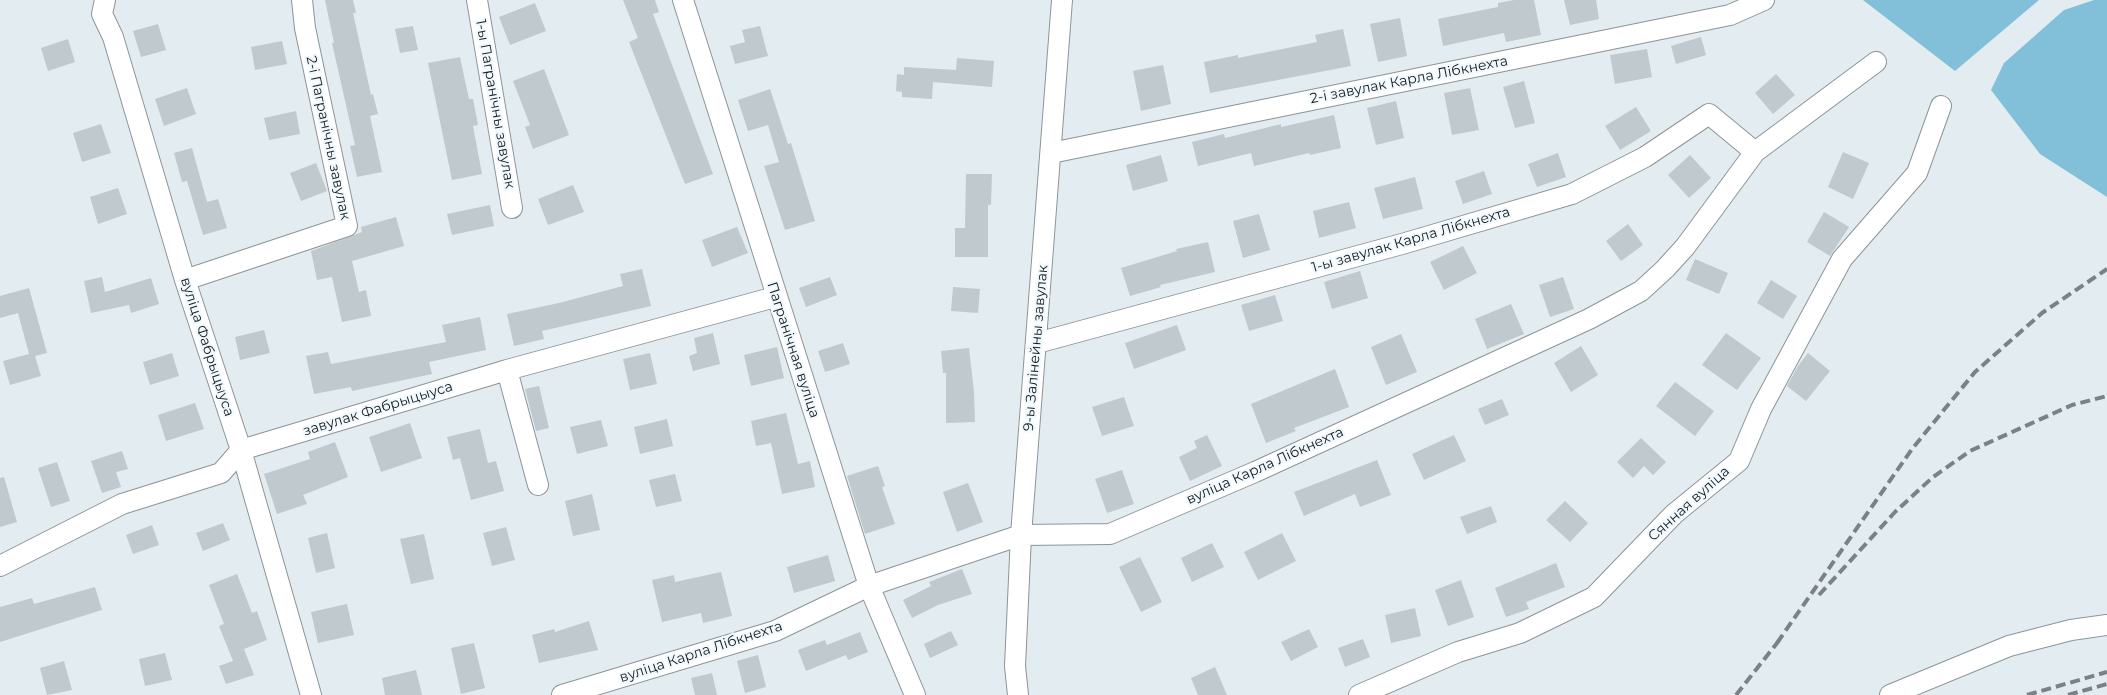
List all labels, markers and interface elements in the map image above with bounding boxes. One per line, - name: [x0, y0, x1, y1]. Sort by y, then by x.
- street label: 1-ы Пагранічны завулак: [472, 18, 518, 190]
- street label: 2-і завулак Карла Лібкнехта: [1309, 53, 1509, 107]
- street label: 2-і Пагранічны завулак: [302, 54, 354, 222]
- street label: 1-ы завулак Карла Лібкнехта: [1310, 204, 1512, 276]
- street label: 9-ы Залінейны завулак: [1020, 264, 1052, 432]
- street label: вуліца Фабрыцыуса: [177, 275, 237, 419]
- street label: Пагранічная вуліца: [763, 280, 823, 420]
- street label: завулак Фабрыцыуса: [301, 378, 455, 440]
- street label: вуліца Карла Лібкнехта: [1184, 424, 1346, 508]
- street label: Сянная вуліца: [1645, 463, 1733, 545]
- street label: вуліца Карла Лібкнехта: [617, 618, 785, 686]

